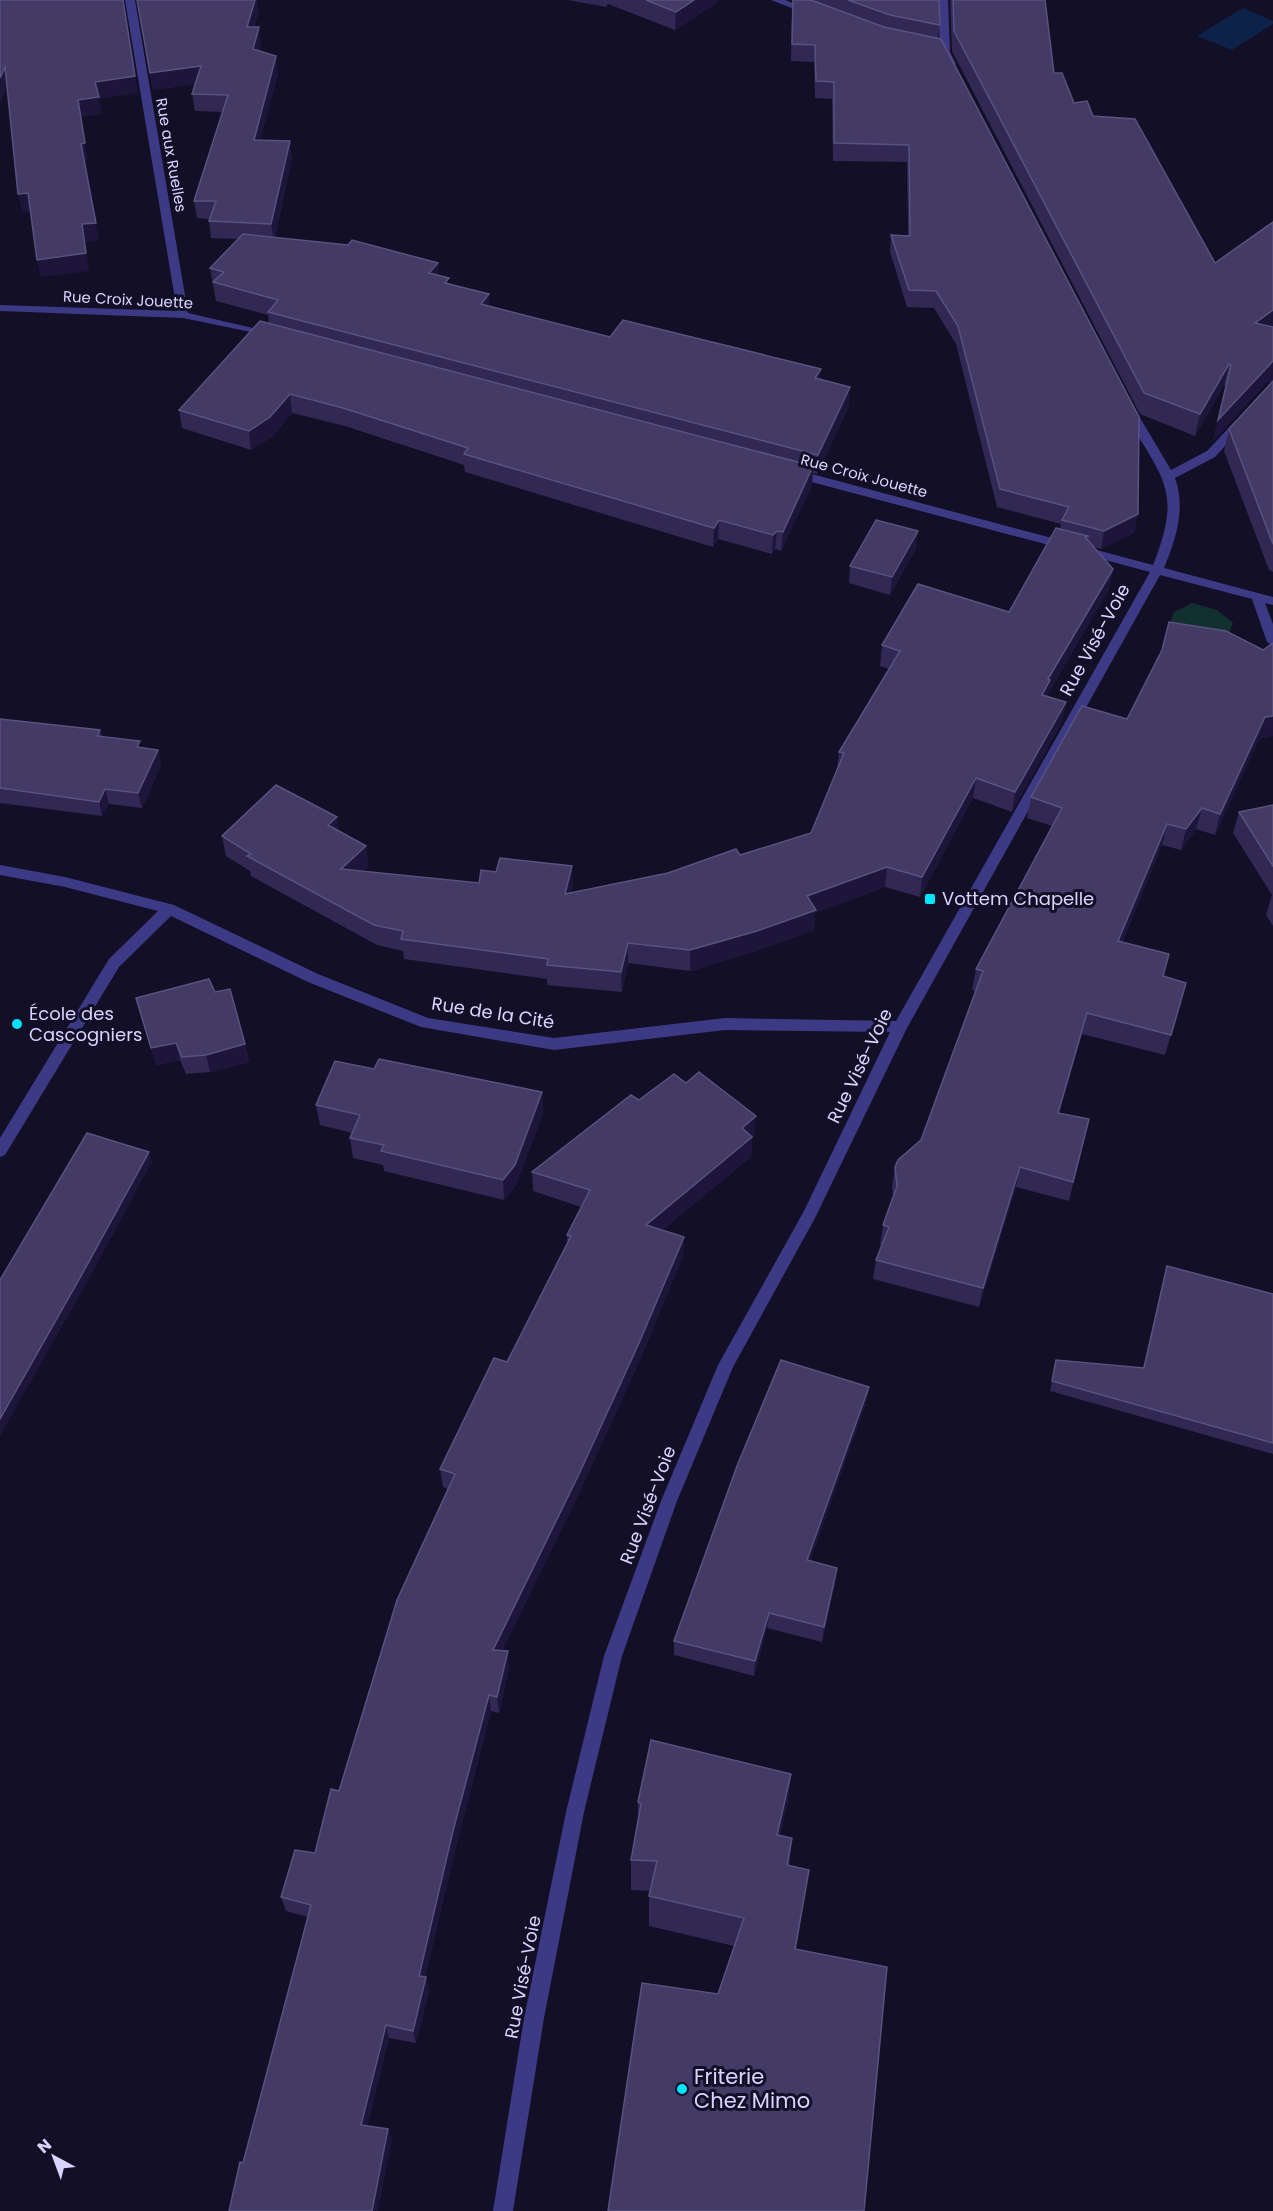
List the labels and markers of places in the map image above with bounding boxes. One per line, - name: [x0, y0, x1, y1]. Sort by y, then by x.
- place label: Vottem Chapelle: [942, 886, 1094, 911]
- marker: Vottem Chapelle: [923, 892, 937, 906]
- place label: École des Cascogniers: [29, 1001, 142, 1047]
- marker: École des Cascogniers: [10, 1017, 24, 1031]
- place label: Friterie Chez Mimo: [694, 2062, 810, 2115]
- marker: Friterie Chez Mimo: [675, 2082, 689, 2096]

